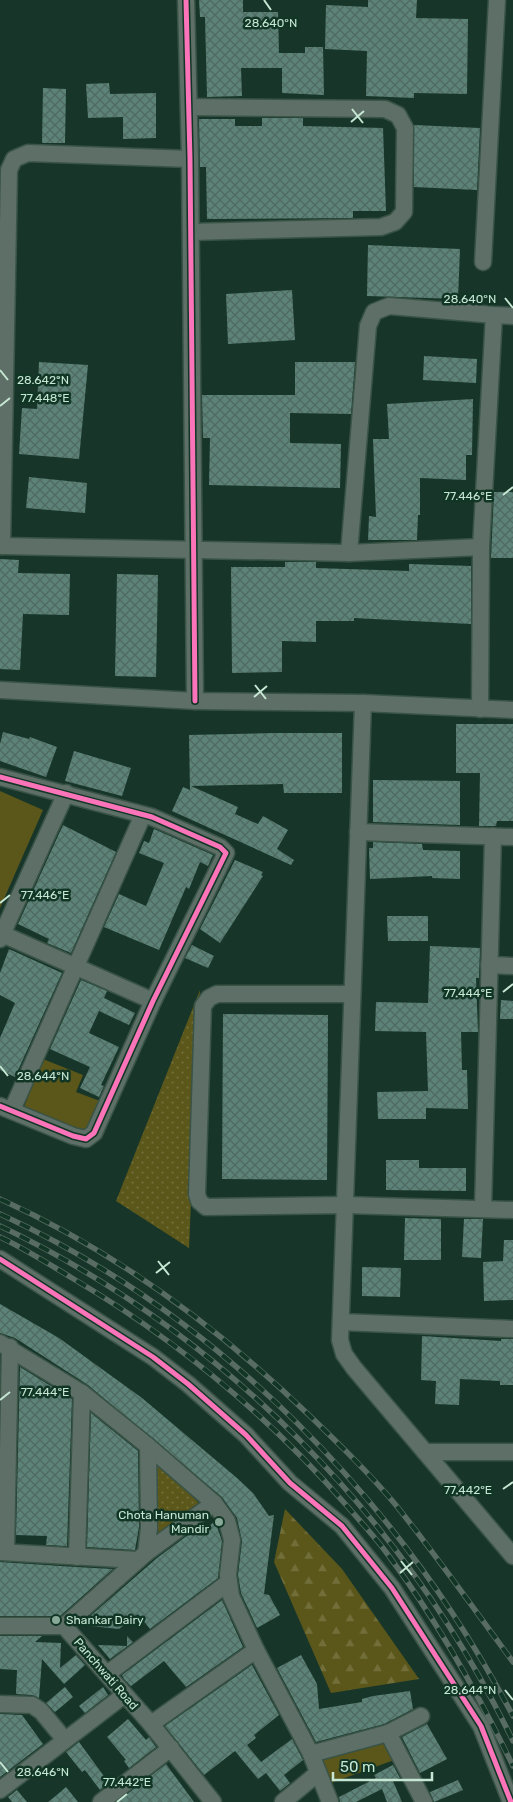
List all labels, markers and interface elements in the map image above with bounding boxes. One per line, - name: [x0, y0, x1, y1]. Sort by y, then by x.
- text: 28.640°N: [245, 16, 297, 30]
- text: 28.640°N: [444, 292, 496, 306]
- text: 28.642°N: [17, 373, 69, 387]
- text: 77.448°E: [21, 391, 69, 405]
- text: 77.446°E: [444, 489, 492, 503]
- text: 77.446°E: [21, 888, 69, 902]
- text: 77.444°E: [444, 986, 492, 1000]
- text: 28.644°N: [17, 1069, 69, 1083]
- text: 77.444°E: [21, 1385, 69, 1399]
- text: 77.442°E: [444, 1483, 492, 1497]
- place label: Chota Hanuman Mandir: [118, 1508, 209, 1536]
- marker: Chota Hanuman Mandir: [213, 1516, 225, 1528]
- place label: Shankar Dairy: [66, 1613, 144, 1627]
- marker: Shankar Dairy: [50, 1614, 62, 1626]
- street label: Panchwati Road: [71, 1635, 141, 1713]
- text: 28.644°N: [444, 1683, 496, 1697]
- scale bar: [333, 1750, 432, 1782]
- text: 50 m: [340, 1758, 375, 1776]
- text: 28.646°N: [17, 1765, 69, 1779]
- text: 77.442°E: [103, 1775, 151, 1789]

